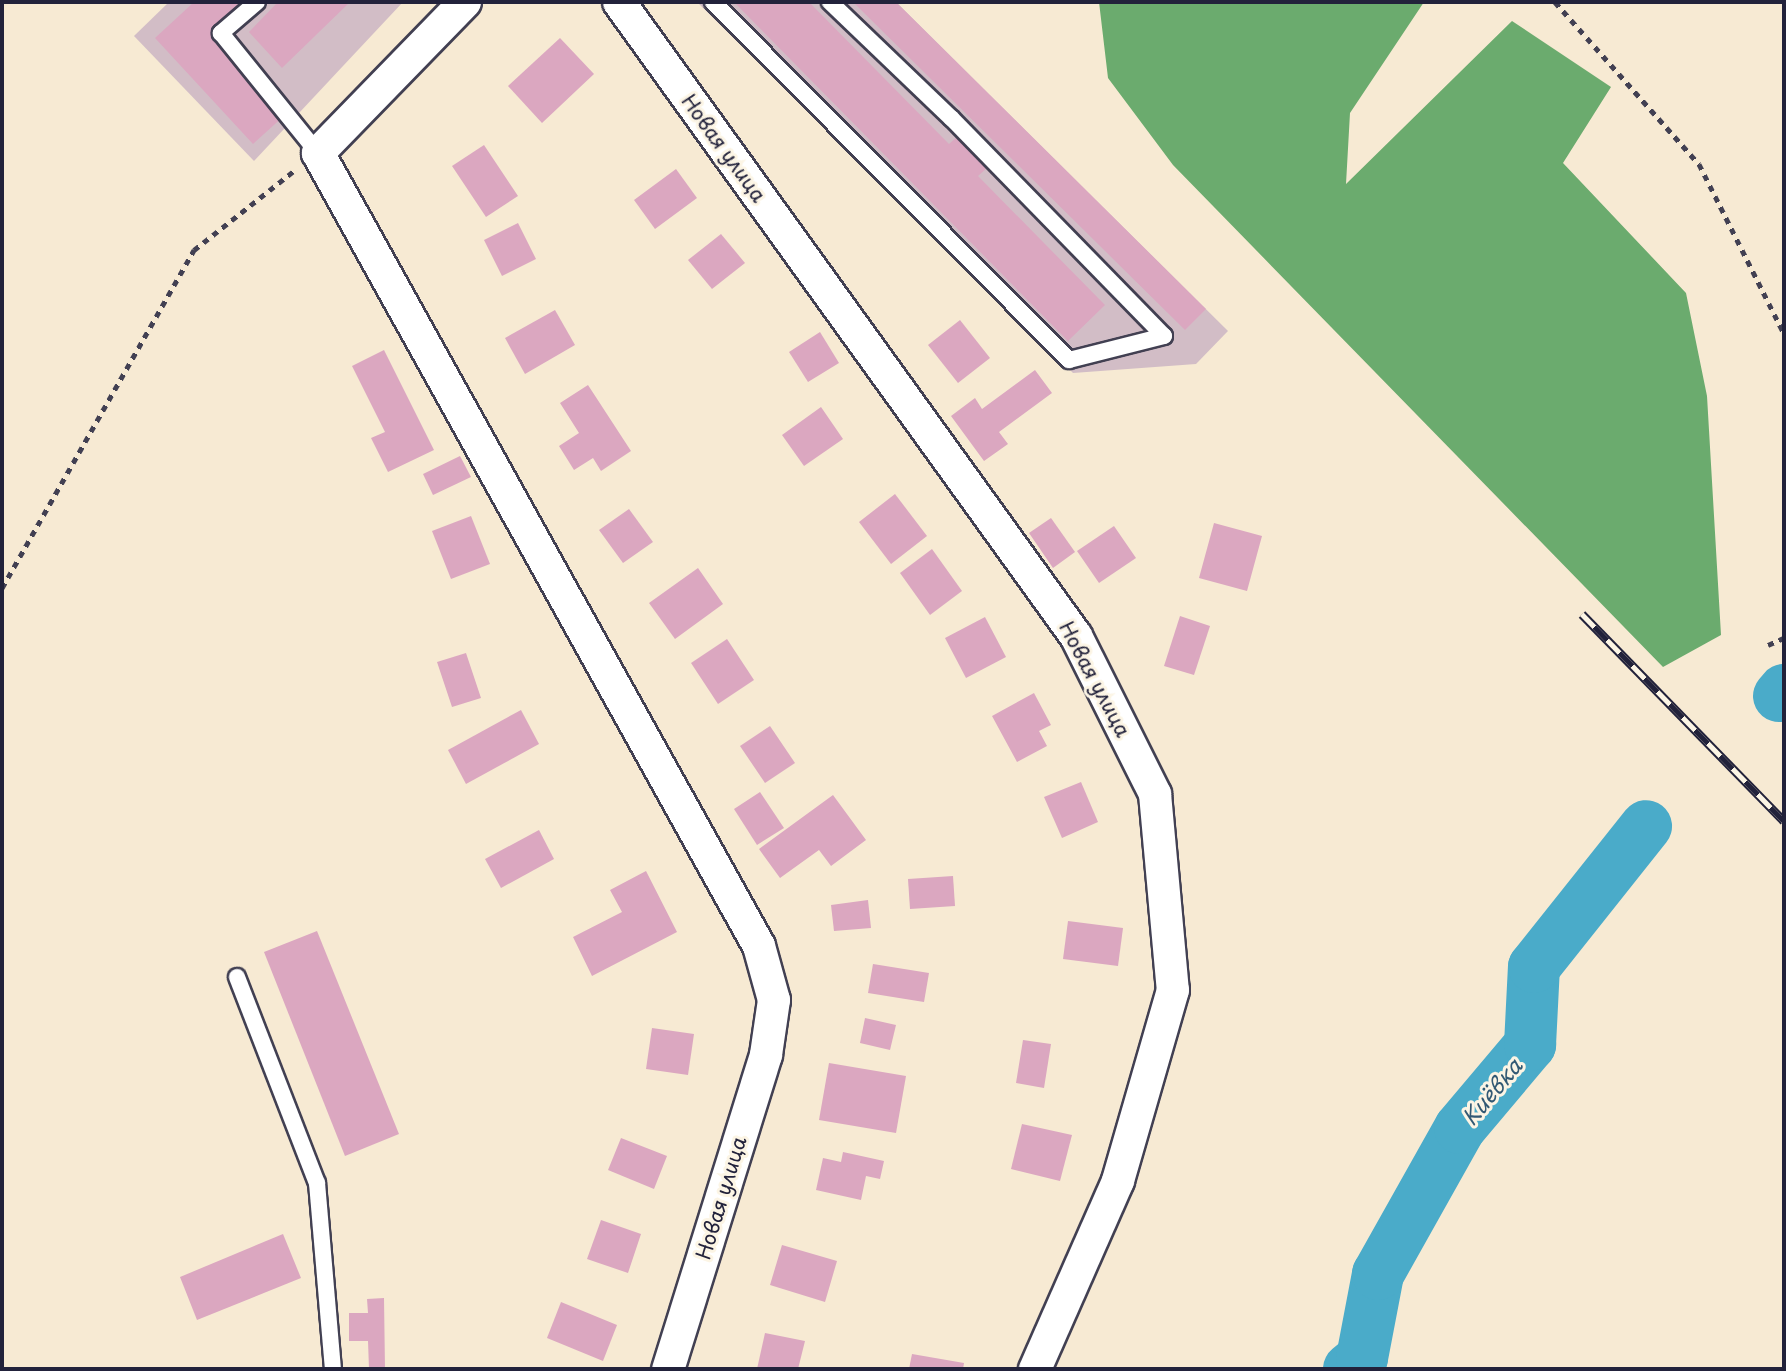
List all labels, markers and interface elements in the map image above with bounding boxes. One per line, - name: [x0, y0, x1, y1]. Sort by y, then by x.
- street label: Новая улица: [677, 89, 771, 207]
- street label: Новая улица: [1054, 617, 1136, 741]
- water label: Киёвка: [1456, 1052, 1526, 1130]
- street label: Новая улица: [691, 1133, 751, 1263]

